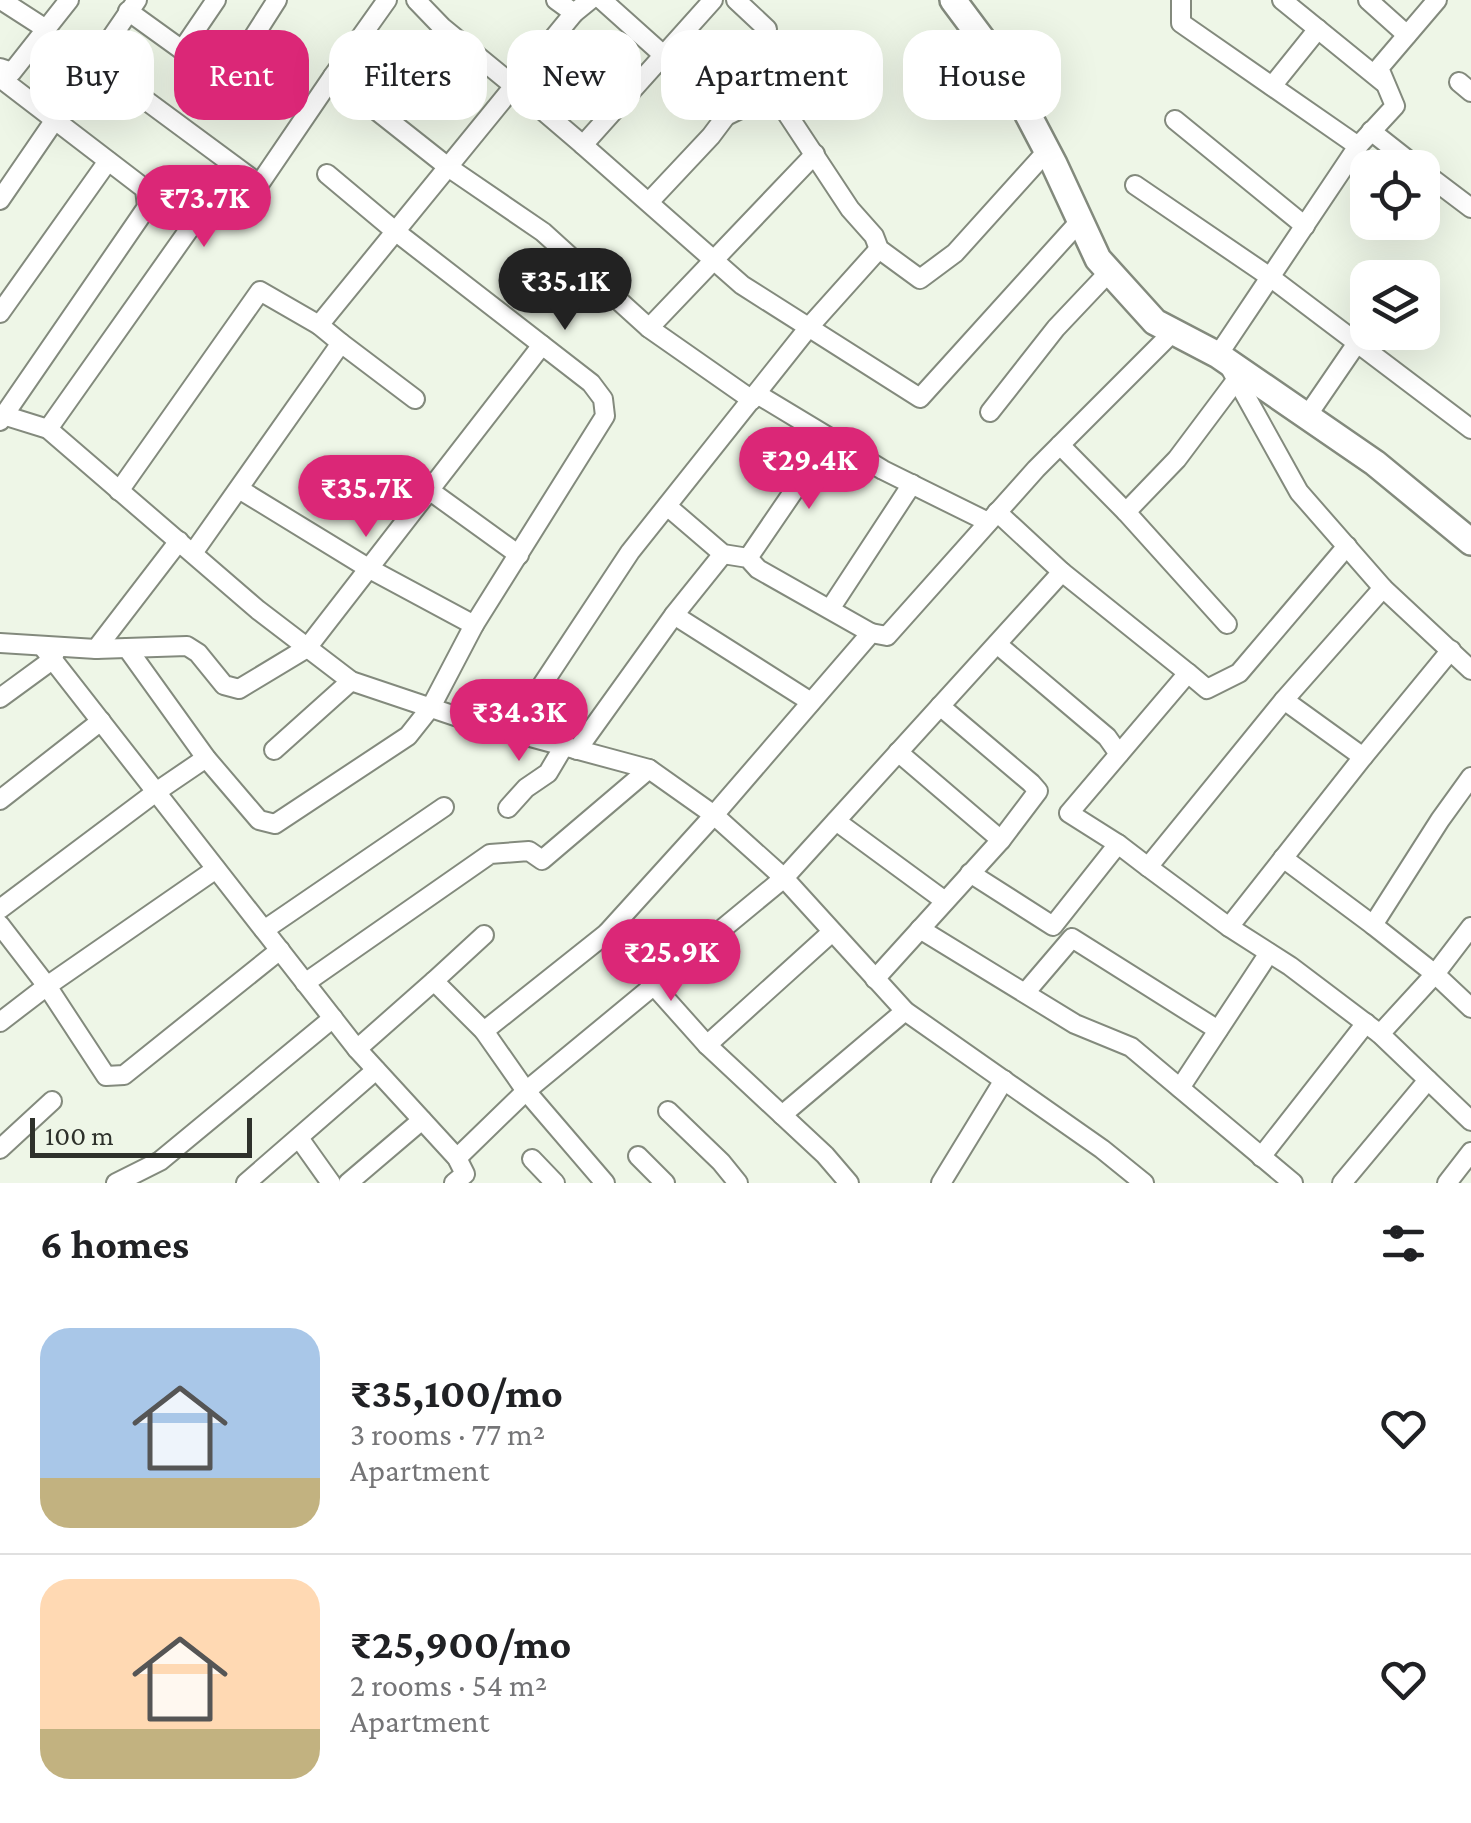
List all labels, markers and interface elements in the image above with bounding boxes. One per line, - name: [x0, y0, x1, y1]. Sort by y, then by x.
- chip: Buy: [30, 30, 154, 120]
- chip: Rent: [174, 30, 309, 120]
- chip: Filters: [329, 30, 487, 120]
- chip: New: [507, 30, 641, 120]
- chip: Apartment: [661, 30, 883, 120]
- chip: House: [903, 30, 1061, 120]
- map controls: [1350, 150, 1440, 350]
- button: locate: [1350, 150, 1440, 240]
- pin: ₹73.7K: [123, 165, 285, 250]
- text: ₹73.7K: [159, 179, 249, 215]
- pin: ₹35.1K: [484, 248, 646, 333]
- button: layers: [1350, 260, 1440, 350]
- text: ₹35.1K: [521, 262, 609, 298]
- pin: ₹29.4K: [728, 427, 890, 512]
- text: ₹29.4K: [761, 441, 857, 477]
- pin: ₹35.7K: [285, 455, 447, 540]
- text: ₹35.7K: [320, 469, 412, 505]
- pin: ₹34.3K: [438, 679, 600, 764]
- text: ₹34.3K: [472, 693, 566, 729]
- pin: ₹25.9K: [590, 919, 752, 1004]
- text: ₹25.9K: [623, 933, 719, 969]
- scale bar: [30, 1113, 252, 1158]
- text: 100 m: [45, 1120, 114, 1151]
- icon: filters: [1376, 1216, 1431, 1271]
- text: 6 homes: [40, 1220, 189, 1267]
- icon: home: [120, 1368, 240, 1488]
- text: ₹35,100/mo: [350, 1369, 563, 1416]
- icon: heart: [1376, 1401, 1431, 1456]
- text: 3 rooms · 77 m²: [350, 1416, 545, 1452]
- text: Apartment: [350, 1452, 489, 1488]
- icon: home: [120, 1619, 240, 1739]
- text: ₹25,900/mo: [350, 1620, 571, 1667]
- icon: heart: [1376, 1652, 1431, 1707]
- text: 2 rooms · 54 m²: [350, 1667, 547, 1703]
- text: Apartment: [350, 1703, 489, 1739]

